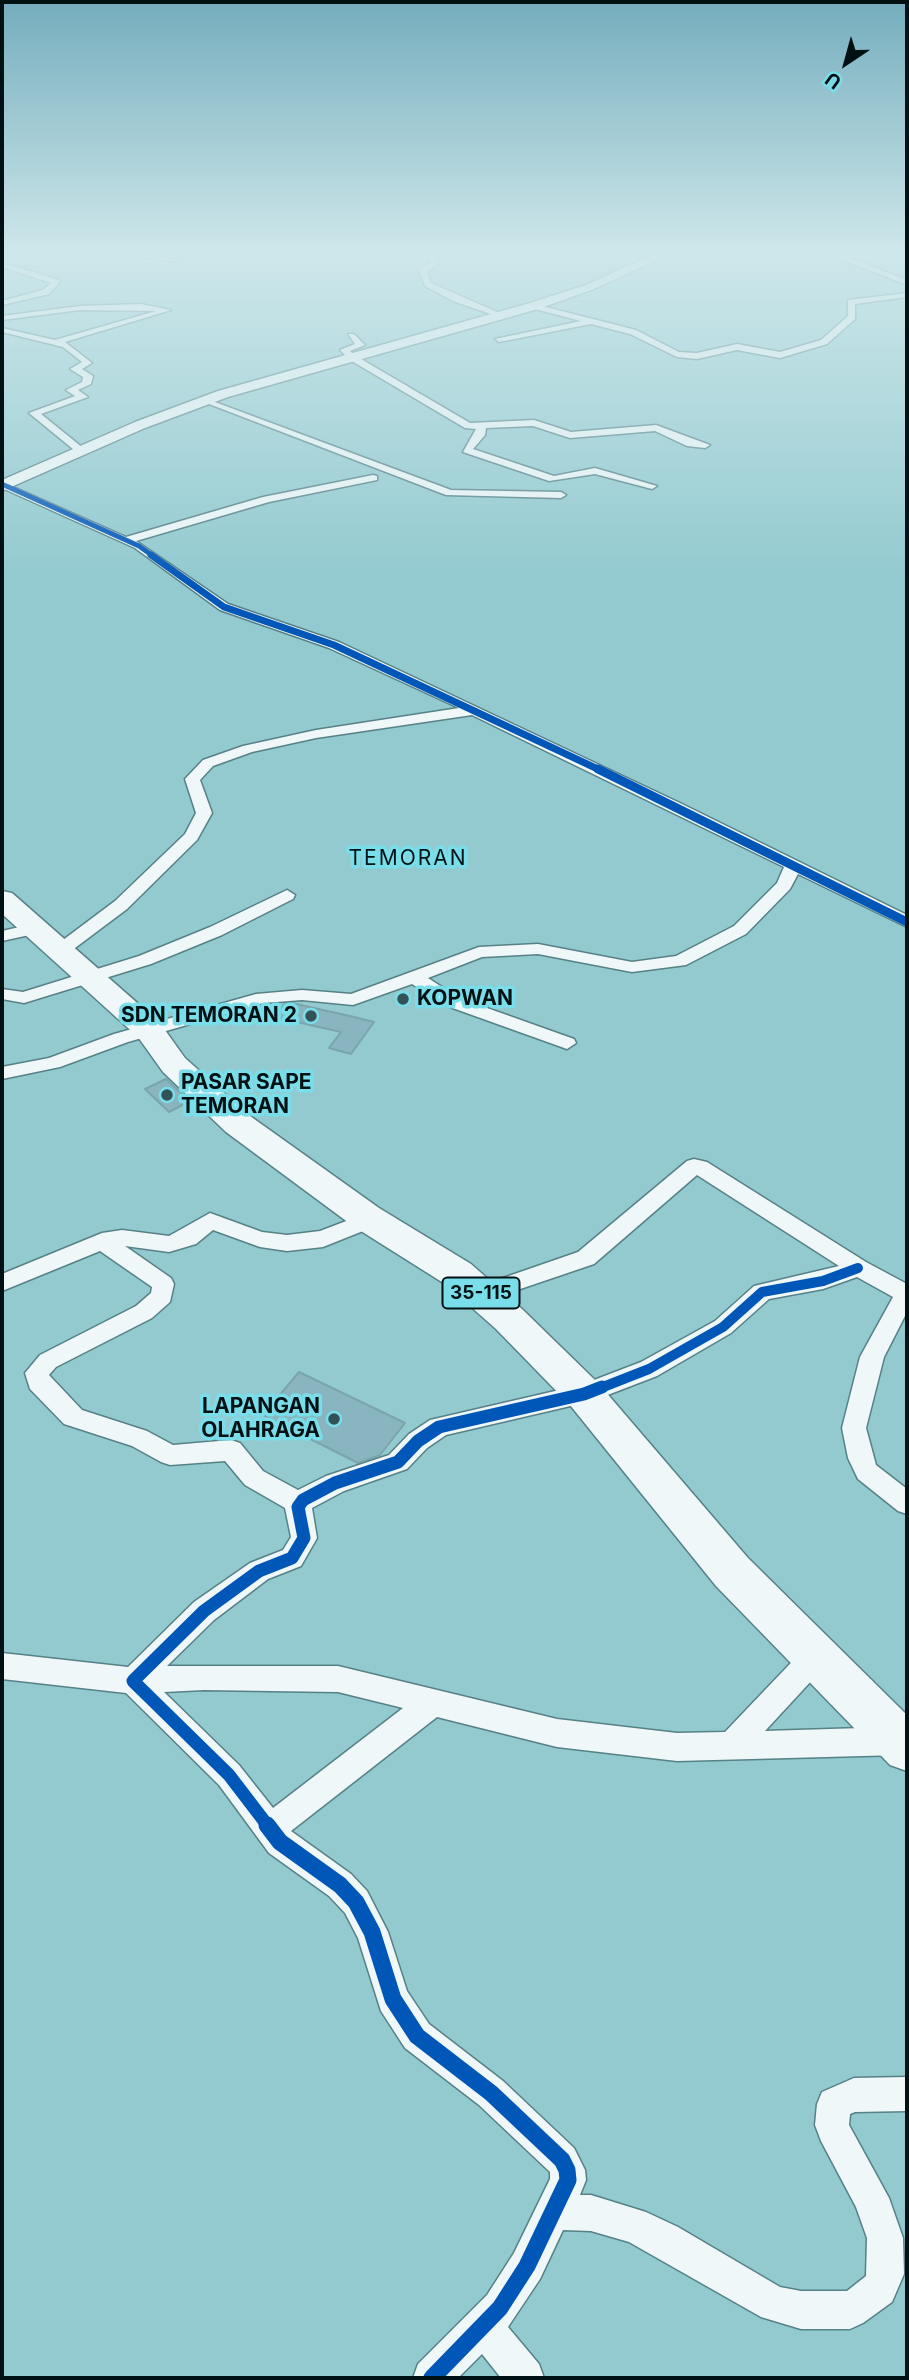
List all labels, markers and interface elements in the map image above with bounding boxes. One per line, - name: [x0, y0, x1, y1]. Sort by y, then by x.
- north arrow: [811, 28, 881, 98]
- text: U: [821, 67, 846, 94]
- district label: TEMORAN: [349, 846, 467, 872]
- place label: KOPWAN: [417, 986, 513, 1012]
- marker: KOPWAN: [395, 991, 411, 1007]
- place label: SDN TEMORAN 2: [121, 1003, 297, 1029]
- marker: SDN TEMORAN 2: [303, 1008, 319, 1024]
- place label: PASAR SAPE TEMORAN: [181, 1070, 312, 1120]
- marker: PASAR SAPE TEMORAN: [159, 1087, 175, 1103]
- road number: 35-115: [442, 1278, 520, 1308]
- place label: LAPANGAN OLAHRAGA: [201, 1394, 320, 1444]
- marker: LAPANGAN OLAHRAGA: [326, 1411, 342, 1427]

